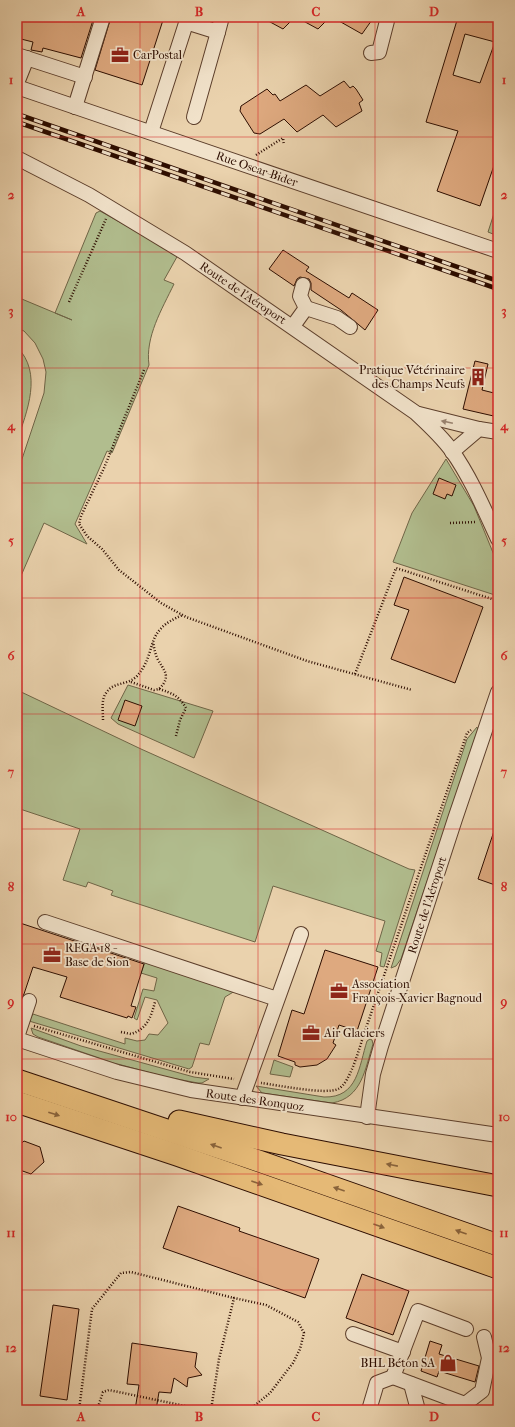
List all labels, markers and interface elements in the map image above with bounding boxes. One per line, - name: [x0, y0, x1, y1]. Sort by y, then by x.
- text: A: [76, 4, 86, 19]
- text: B: [195, 4, 204, 19]
- text: C: [312, 4, 321, 19]
- text: D: [429, 4, 439, 19]
- office icon: CarPostal: [110, 45, 130, 65]
- place label: CarPostal: [133, 48, 183, 62]
- text: 1: [9, 72, 14, 87]
- text: 1: [502, 72, 507, 87]
- street label: Rue Oscar-Bider: [214, 148, 301, 190]
- text: 2: [8, 187, 15, 202]
- text: 2: [501, 187, 508, 202]
- street label: Route de l'Aéroport: [197, 259, 289, 328]
- text: 3: [8, 303, 14, 319]
- text: 3: [501, 303, 507, 319]
- place label: Pratique Vétérinaire des Champs Neufs: [359, 363, 466, 391]
- building icon: Pratique Vétérinaire des Champs Neufs: [468, 367, 488, 387]
- text: 4: [6, 418, 16, 434]
- one-way arrow: [441, 418, 454, 424]
- text: 4: [499, 418, 509, 434]
- text: 5: [8, 533, 14, 548]
- text: 5: [501, 533, 507, 548]
- text: 6: [7, 648, 15, 663]
- text: 6: [500, 648, 508, 663]
- text: 7: [7, 764, 15, 779]
- text: 7: [500, 764, 508, 779]
- street label: Route de l'Aéroport: [405, 854, 450, 955]
- text: 8: [8, 879, 15, 894]
- text: 8: [501, 879, 508, 894]
- place label: REGA 18 - Base de Sion: [65, 941, 129, 969]
- office icon: REGA 18 - Base de Sion: [42, 945, 62, 965]
- place label: Association François-Xavier Bagnoud: [351, 977, 483, 1006]
- office icon: Association François-Xavier Bagnoud: [329, 981, 349, 1001]
- text: 9: [7, 994, 15, 1010]
- text: 9: [500, 994, 508, 1010]
- office icon: Air Glaciers: [301, 1023, 321, 1043]
- place label: Air Glaciers: [323, 1026, 385, 1040]
- street label: Route des Ronquoz: [205, 1086, 306, 1114]
- text: 10: [5, 1109, 17, 1124]
- text: 10: [498, 1109, 510, 1124]
- one-way arrow: [48, 1111, 60, 1117]
- one-way arrow: [209, 1143, 221, 1149]
- one-way arrow: [386, 1162, 398, 1168]
- one-way arrow: [251, 1180, 263, 1186]
- one-way arrow: [332, 1186, 344, 1192]
- one-way arrow: [374, 1223, 386, 1229]
- text: 11: [6, 1225, 16, 1240]
- text: 11: [499, 1225, 509, 1240]
- one-way arrow: [455, 1229, 467, 1235]
- text: 12: [5, 1340, 17, 1355]
- text: 12: [498, 1340, 510, 1355]
- shop icon: BHL Béton SA: [438, 1353, 458, 1373]
- place label: BHL Béton SA: [360, 1356, 435, 1370]
- text: A: [76, 1409, 86, 1424]
- text: B: [195, 1409, 204, 1424]
- text: C: [312, 1409, 321, 1424]
- text: D: [429, 1409, 439, 1424]

